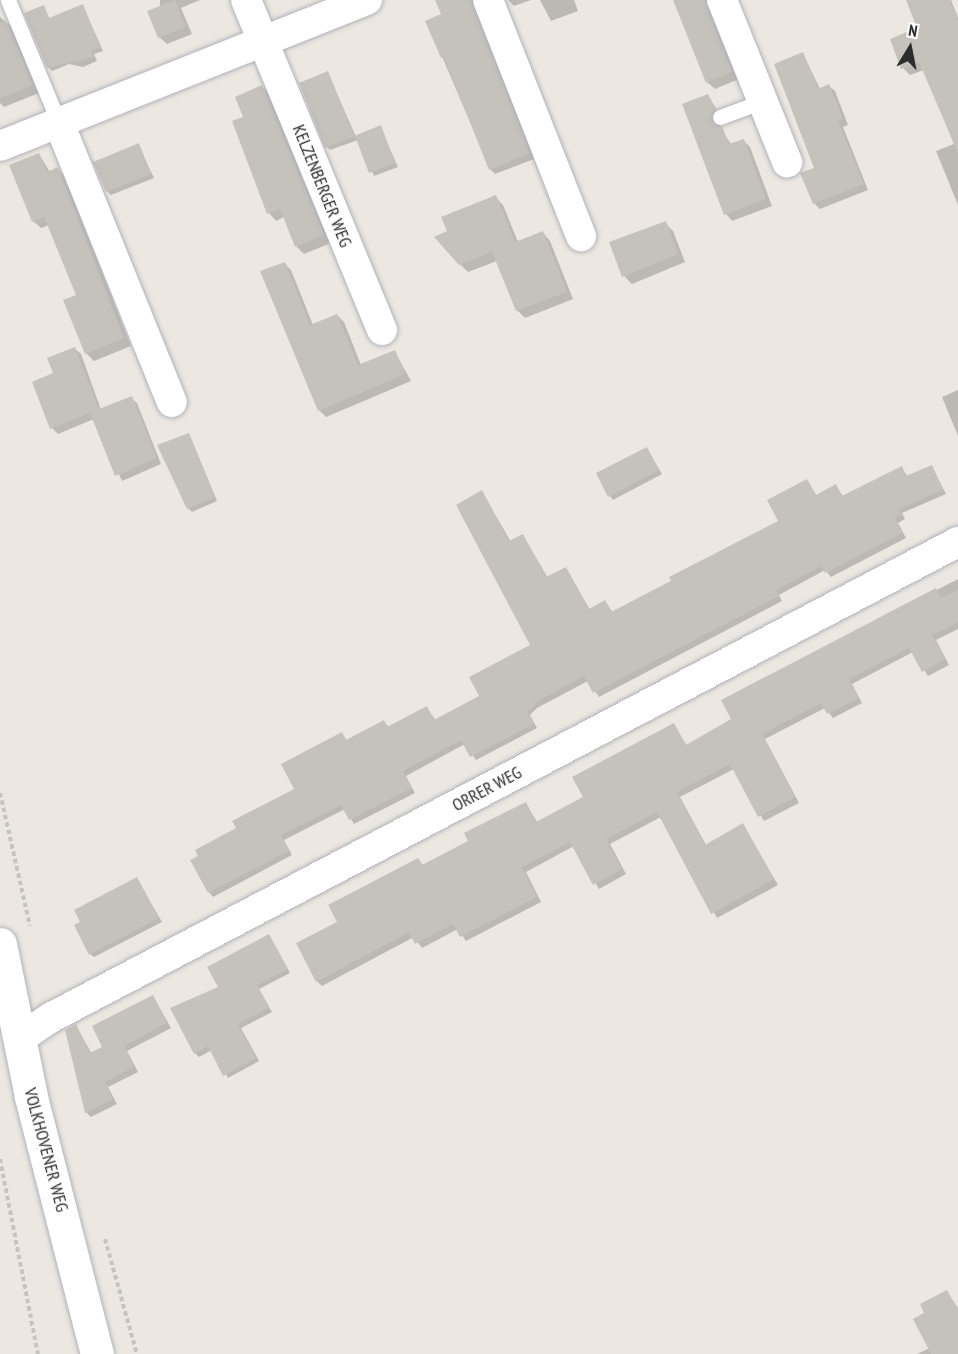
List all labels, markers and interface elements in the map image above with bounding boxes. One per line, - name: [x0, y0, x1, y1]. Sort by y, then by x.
- north arrow: [880, 18, 940, 78]
- text: N: [907, 20, 919, 41]
- street label: KELZENBERGER WEG: [288, 121, 356, 251]
- street label: ORRER WEG: [448, 762, 526, 816]
- street label: VOLKHOVENER WEG: [19, 1085, 73, 1215]

